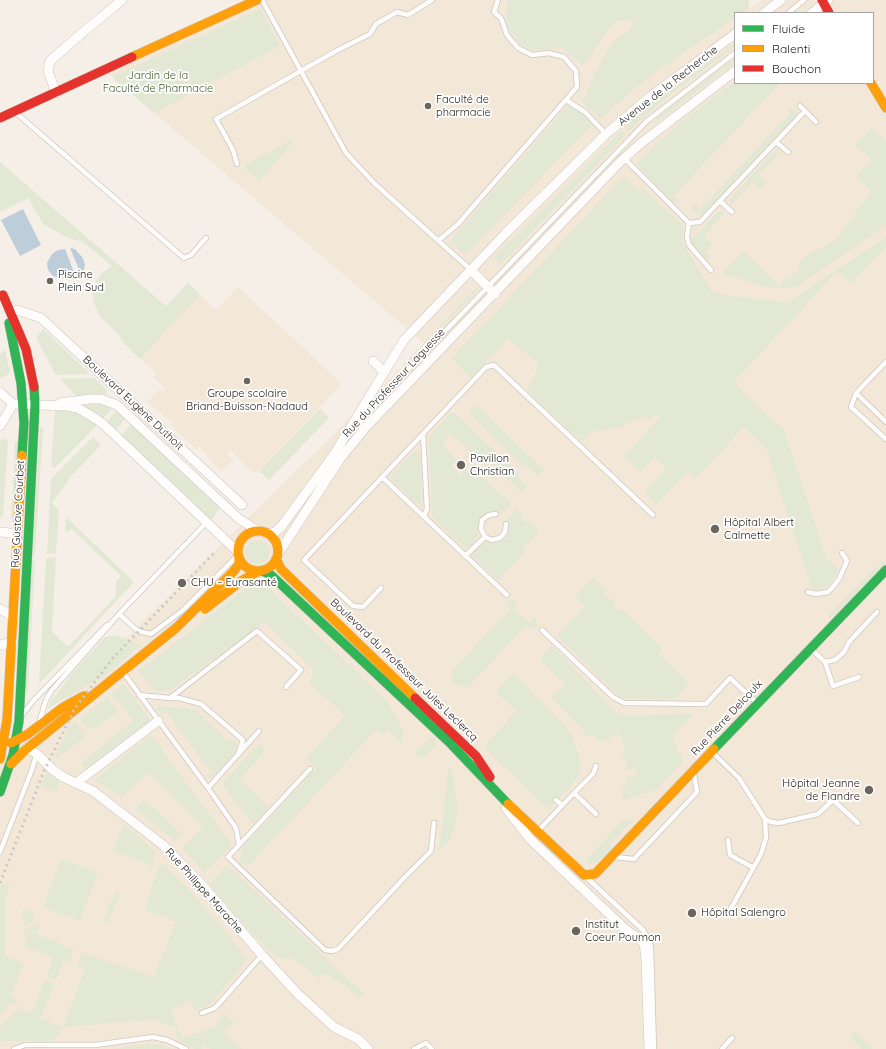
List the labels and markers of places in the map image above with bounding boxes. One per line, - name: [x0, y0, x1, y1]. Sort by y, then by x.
- place label: Faculté de pharmacie: [436, 93, 491, 119]
- marker: Faculté de pharmacie: [423, 101, 433, 111]
- place label: Piscine Plein Sud: [58, 268, 104, 294]
- marker: Piscine Plein Sud: [45, 276, 55, 286]
- marker: Groupe scolaire Briand-Buisson-Nadaud: [242, 376, 252, 386]
- place label: Groupe scolaire Briand-Buisson-Nadaud: [186, 387, 308, 413]
- place label: Pavillon Christian: [470, 452, 514, 478]
- marker: Pavillon Christian: [455, 459, 467, 471]
- place label: Hôpital Albert Calmette: [724, 516, 794, 542]
- marker: Hôpital Albert Calmette: [709, 523, 721, 535]
- place label: CHU – Eurasanté: [191, 576, 277, 590]
- marker: CHU – Eurasanté: [176, 577, 188, 589]
- place label: Hôpital Jeanne de Flandre: [782, 777, 860, 803]
- marker: Hôpital Jeanne de Flandre: [863, 784, 875, 796]
- place label: Hôpital Salengro: [701, 906, 786, 920]
- marker: Hôpital Salengro: [686, 907, 698, 919]
- place label: Institut Coeur Poumon: [585, 918, 661, 944]
- marker: Institut Coeur Poumon: [570, 925, 582, 937]

